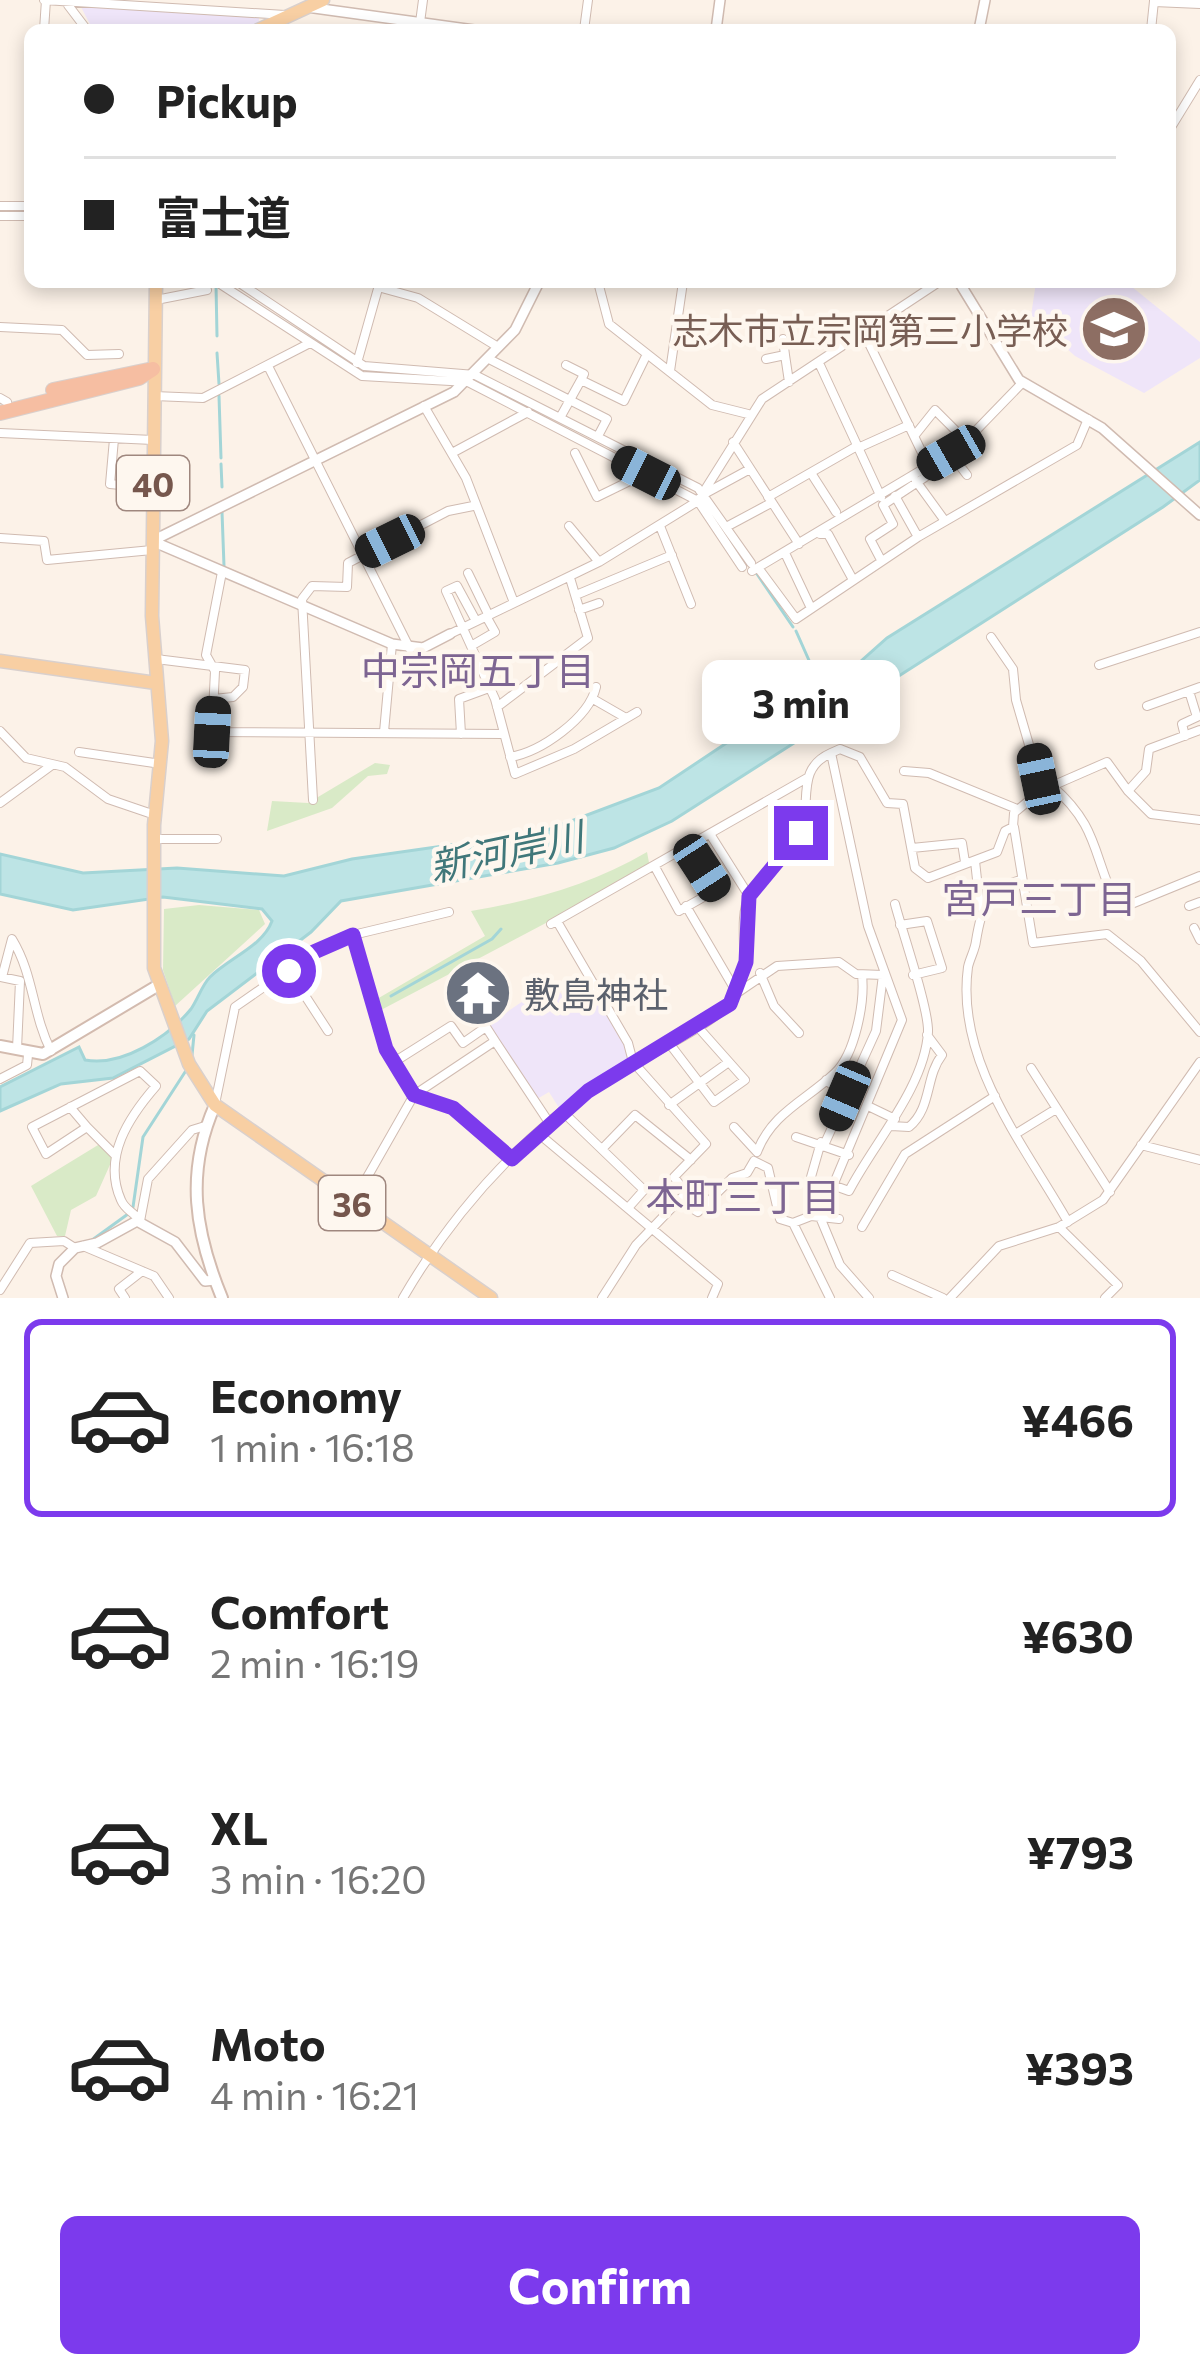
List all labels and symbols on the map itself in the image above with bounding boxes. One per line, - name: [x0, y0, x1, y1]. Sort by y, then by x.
- school or university icon: 志木市立宗岡第三小学校: [1079, 294, 1149, 364]
- place label: 志木市立宗岡第三小学校: [672, 307, 1068, 351]
- car: [911, 419, 991, 487]
- car: [606, 441, 686, 505]
- road number: 40: [117, 456, 189, 510]
- car: [350, 509, 430, 573]
- district label: 中宗岡五丁目: [361, 645, 595, 693]
- callout: 3 min: [702, 659, 900, 743]
- car: [192, 695, 232, 769]
- car: [1014, 740, 1064, 818]
- route end: [774, 806, 828, 860]
- water label: 新河岸川: [425, 809, 591, 890]
- car: [667, 828, 737, 908]
- district label: 宮戸三丁目: [941, 873, 1137, 921]
- route start: [262, 944, 316, 998]
- temple icon: 敷島神社: [443, 958, 513, 1028]
- place label: 敷島神社: [524, 971, 668, 1015]
- car: [814, 1056, 876, 1136]
- district label: 本町三丁目: [645, 1171, 841, 1219]
- road number: 36: [319, 1176, 385, 1230]

